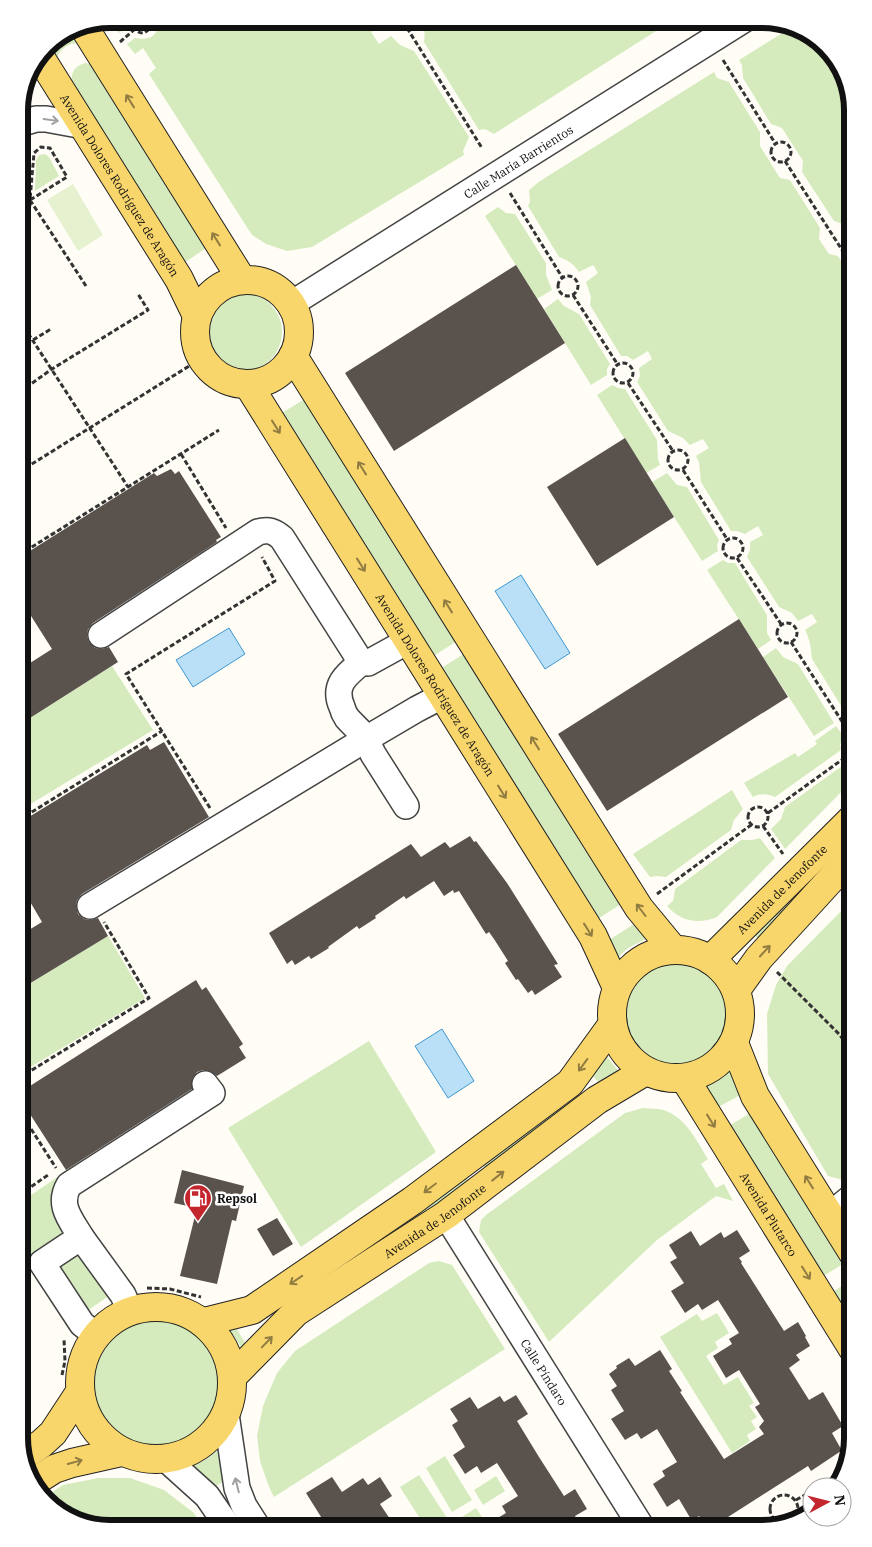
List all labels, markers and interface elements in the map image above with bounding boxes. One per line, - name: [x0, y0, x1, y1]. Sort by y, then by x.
- street label: Avenida Dolores Rodríguez de Aragón: [57, 91, 183, 279]
- one-way arrow: [125, 94, 135, 108]
- one-way arrow: [43, 116, 59, 126]
- street label: Calle María Barrientos: [461, 122, 576, 201]
- one-way arrow: [211, 232, 221, 246]
- one-way arrow: [271, 419, 281, 433]
- one-way arrow: [357, 461, 367, 475]
- one-way arrow: [355, 558, 366, 572]
- street label: Avenida Dolores Rodríguez de Aragón: [373, 590, 499, 779]
- one-way arrow: [443, 599, 453, 613]
- one-way arrow: [529, 737, 539, 751]
- one-way arrow: [498, 785, 508, 799]
- street label: Avenida de Jenofonte: [734, 841, 830, 937]
- one-way arrow: [635, 904, 646, 917]
- one-way arrow: [584, 922, 594, 936]
- one-way arrow: [759, 945, 771, 958]
- one-way arrow: [578, 1058, 588, 1072]
- one-way arrow: [706, 1113, 716, 1127]
- street label: Avenida Plutarco: [737, 1169, 801, 1259]
- one-way arrow: [491, 1171, 505, 1181]
- one-way arrow: [804, 1175, 814, 1189]
- street label: Avenida de Jenofonte: [381, 1180, 489, 1261]
- fuel station icon: Repsol: [183, 1183, 213, 1222]
- one-way arrow: [423, 1183, 437, 1193]
- place label: Repsol: [217, 1191, 257, 1206]
- one-way arrow: [801, 1266, 811, 1280]
- one-way arrow: [289, 1275, 303, 1285]
- one-way arrow: [261, 1336, 273, 1348]
- street label: Calle Píndaro: [518, 1336, 571, 1408]
- one-way arrow: [66, 1457, 82, 1467]
- one-way arrow: [232, 1477, 241, 1493]
- north arrow: [802, 1477, 852, 1527]
- text: N: [830, 1494, 850, 1507]

